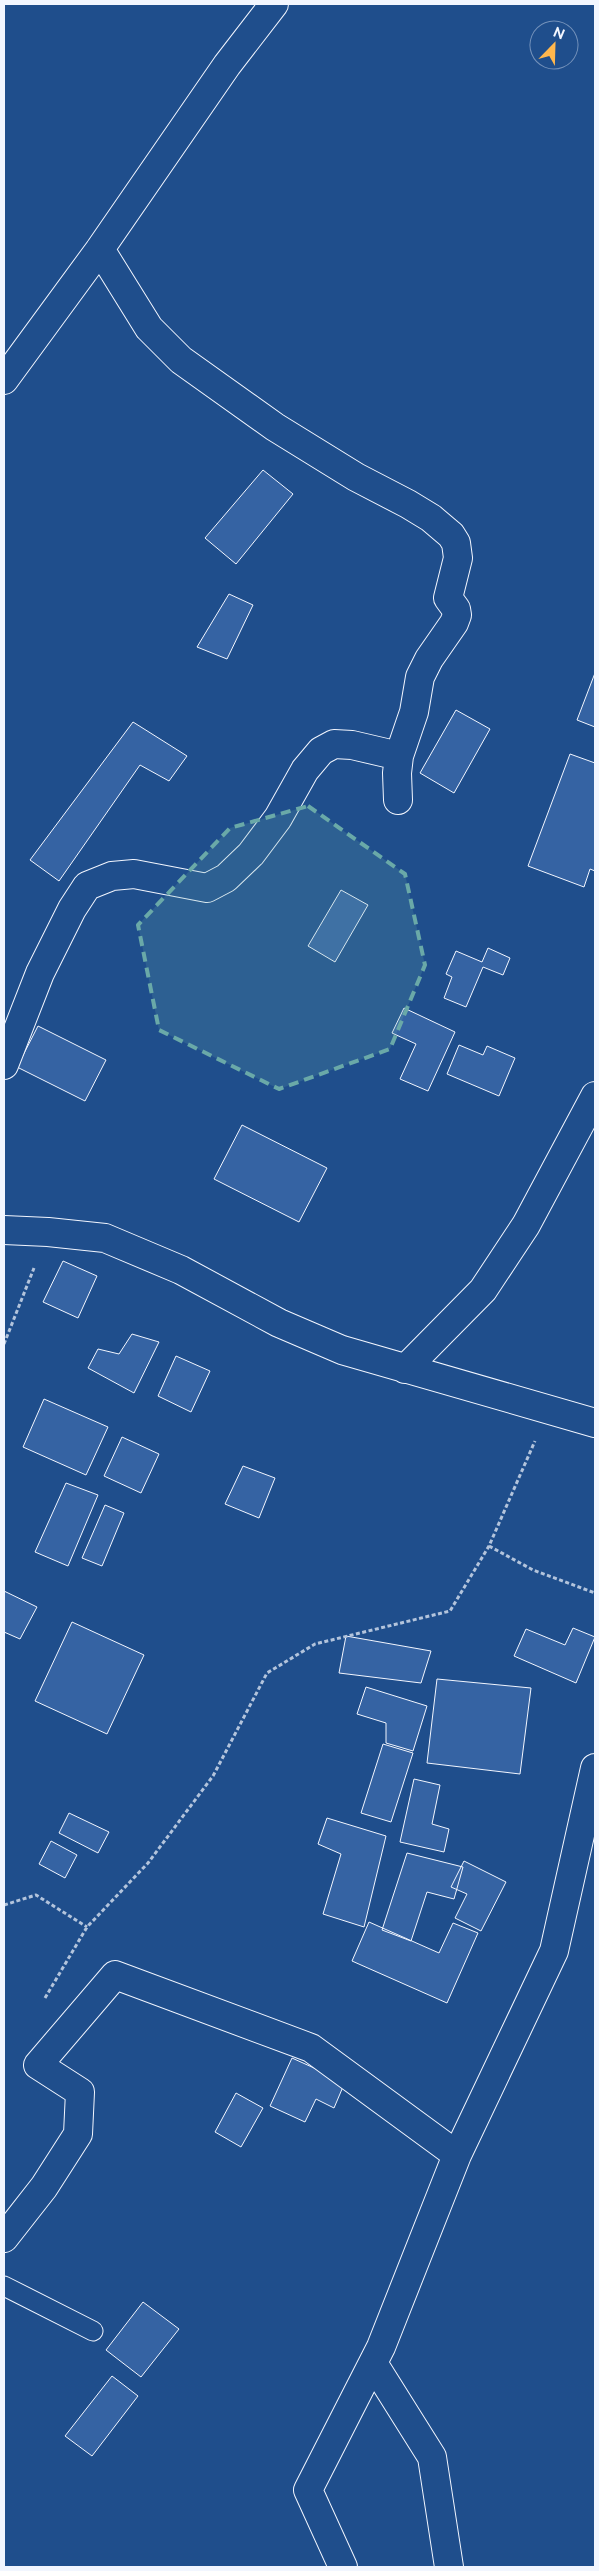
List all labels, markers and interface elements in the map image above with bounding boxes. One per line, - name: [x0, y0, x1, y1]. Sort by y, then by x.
- north arrow: [529, 20, 579, 70]
- text: N: [551, 24, 567, 42]

